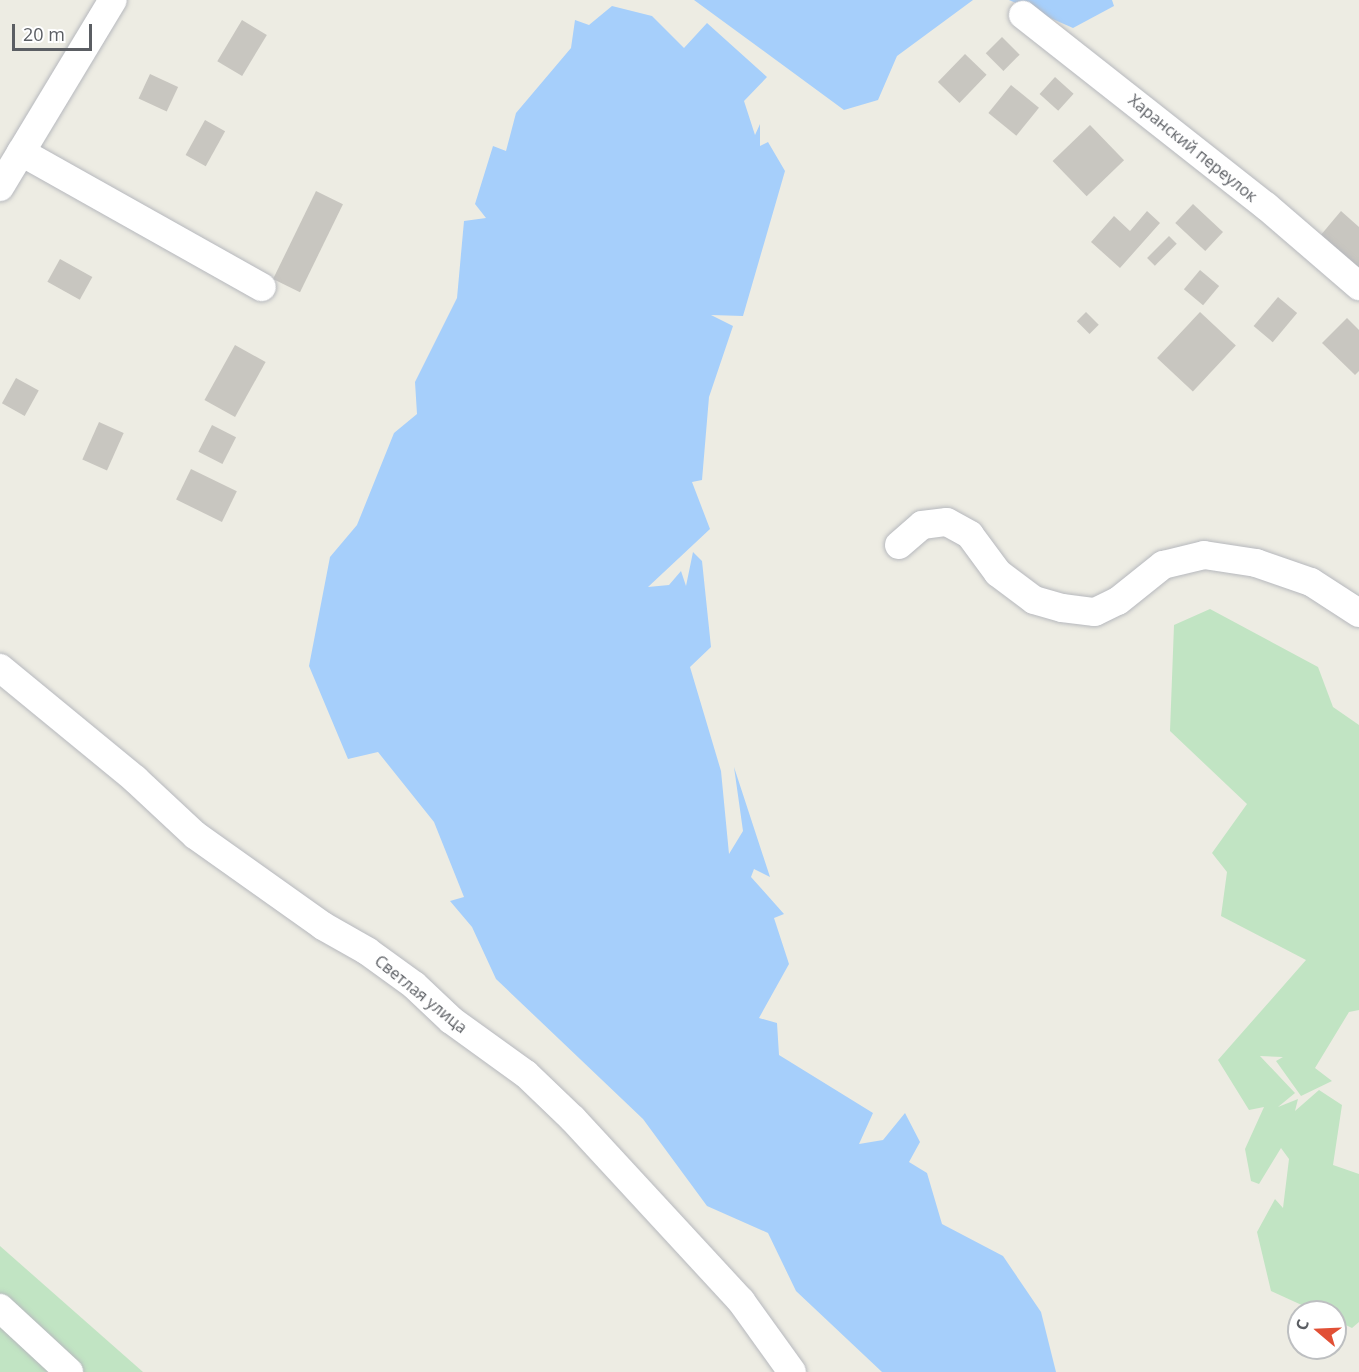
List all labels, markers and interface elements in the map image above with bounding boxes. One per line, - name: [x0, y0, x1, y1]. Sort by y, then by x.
- scale bar: [15, 12, 94, 50]
- text: 20 m: [23, 22, 65, 46]
- street label: Харанский переулок: [1125, 90, 1261, 206]
- street label: Светлая улица: [371, 951, 471, 1037]
- north arrow: [1287, 1300, 1347, 1360]
- text: С: [1290, 1316, 1314, 1333]

